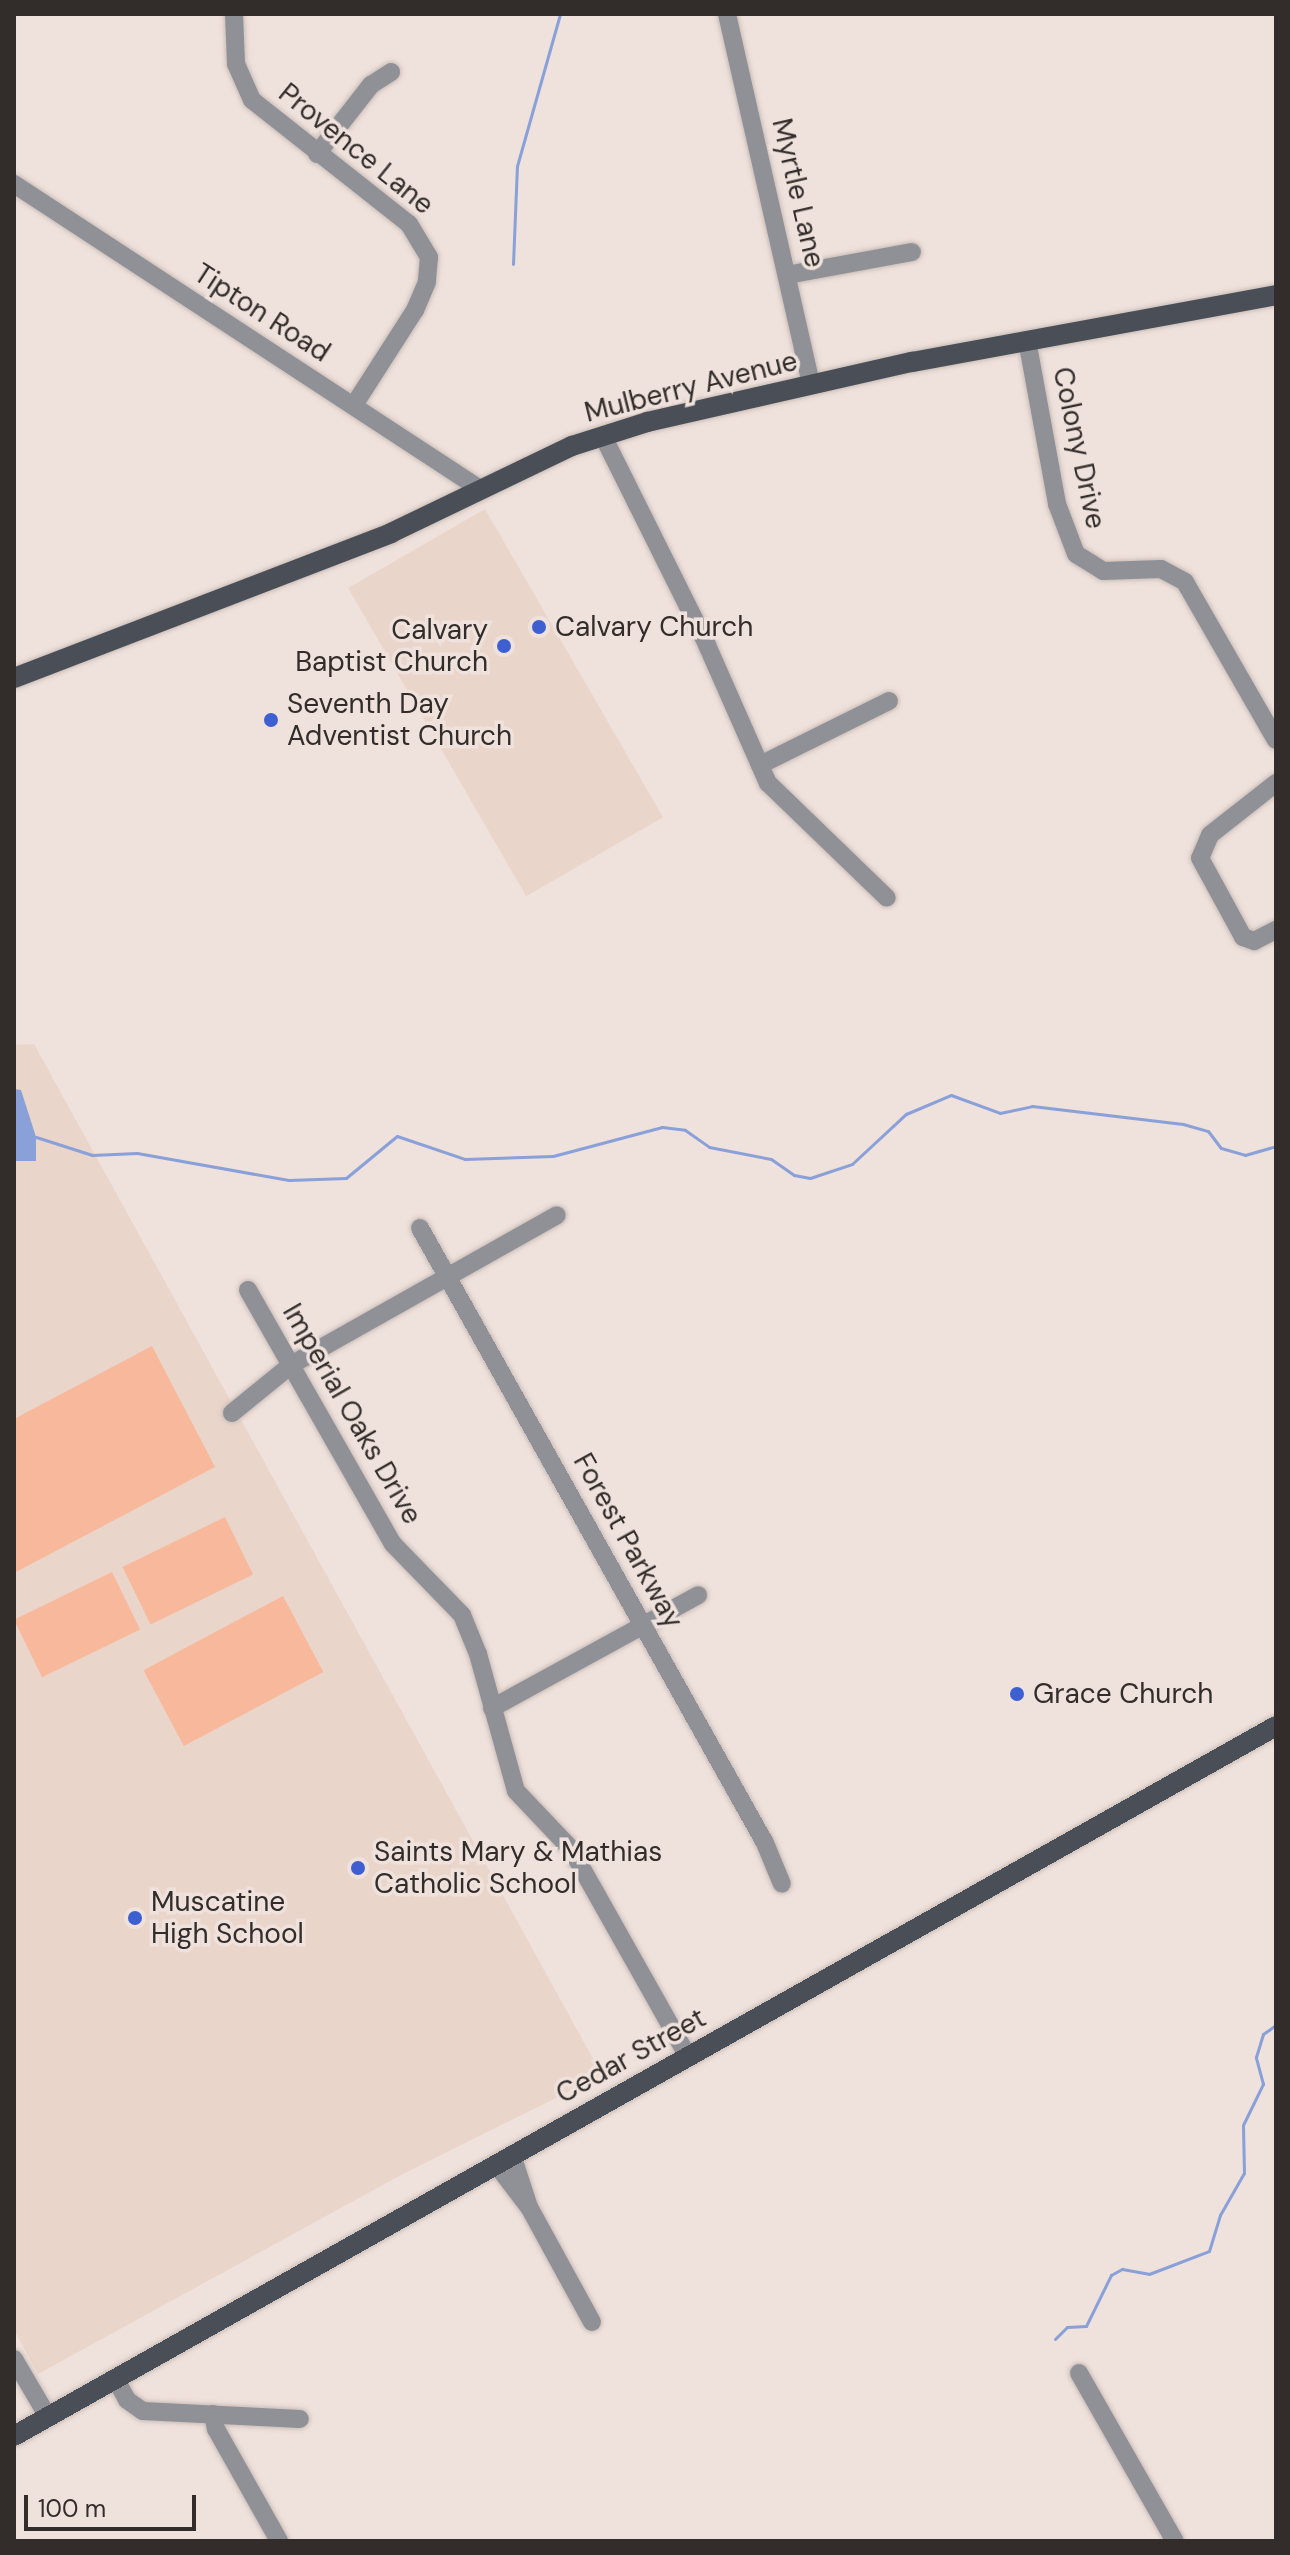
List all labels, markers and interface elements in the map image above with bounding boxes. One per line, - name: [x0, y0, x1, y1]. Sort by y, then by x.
- street label: Provence Lane: [272, 76, 440, 222]
- street label: Myrtle Lane: [765, 115, 831, 271]
- street label: Tipton Road: [188, 257, 336, 369]
- street label: Mulberry Avenue: [581, 344, 801, 430]
- street label: Colony Drive: [1045, 364, 1113, 532]
- place label: Calvary Church: [555, 610, 753, 644]
- place label: Calvary Baptist Church: [295, 613, 488, 679]
- marker: Calvary Church: [530, 618, 548, 636]
- marker: Calvary Baptist Church: [495, 637, 513, 655]
- place label: Seventh Day Adventist Church: [287, 687, 512, 753]
- marker: Seventh Day Adventist Church: [262, 711, 280, 729]
- street label: Imperial Oaks Drive: [275, 1298, 429, 1530]
- street label: Forest Parkway: [566, 1448, 690, 1634]
- place label: Grace Church: [1033, 1677, 1213, 1711]
- marker: Grace Church: [1008, 1685, 1026, 1703]
- place label: Saints Mary & Mathias Catholic School: [374, 1835, 662, 1901]
- marker: Saints Mary & Mathias Catholic School: [349, 1859, 367, 1877]
- place label: Muscatine High School: [151, 1885, 304, 1951]
- marker: Muscatine High School: [126, 1909, 144, 1927]
- street label: Cedar Street: [550, 2001, 712, 2111]
- scale bar: [28, 2479, 200, 2529]
- text: 100 m: [38, 2493, 106, 2524]

